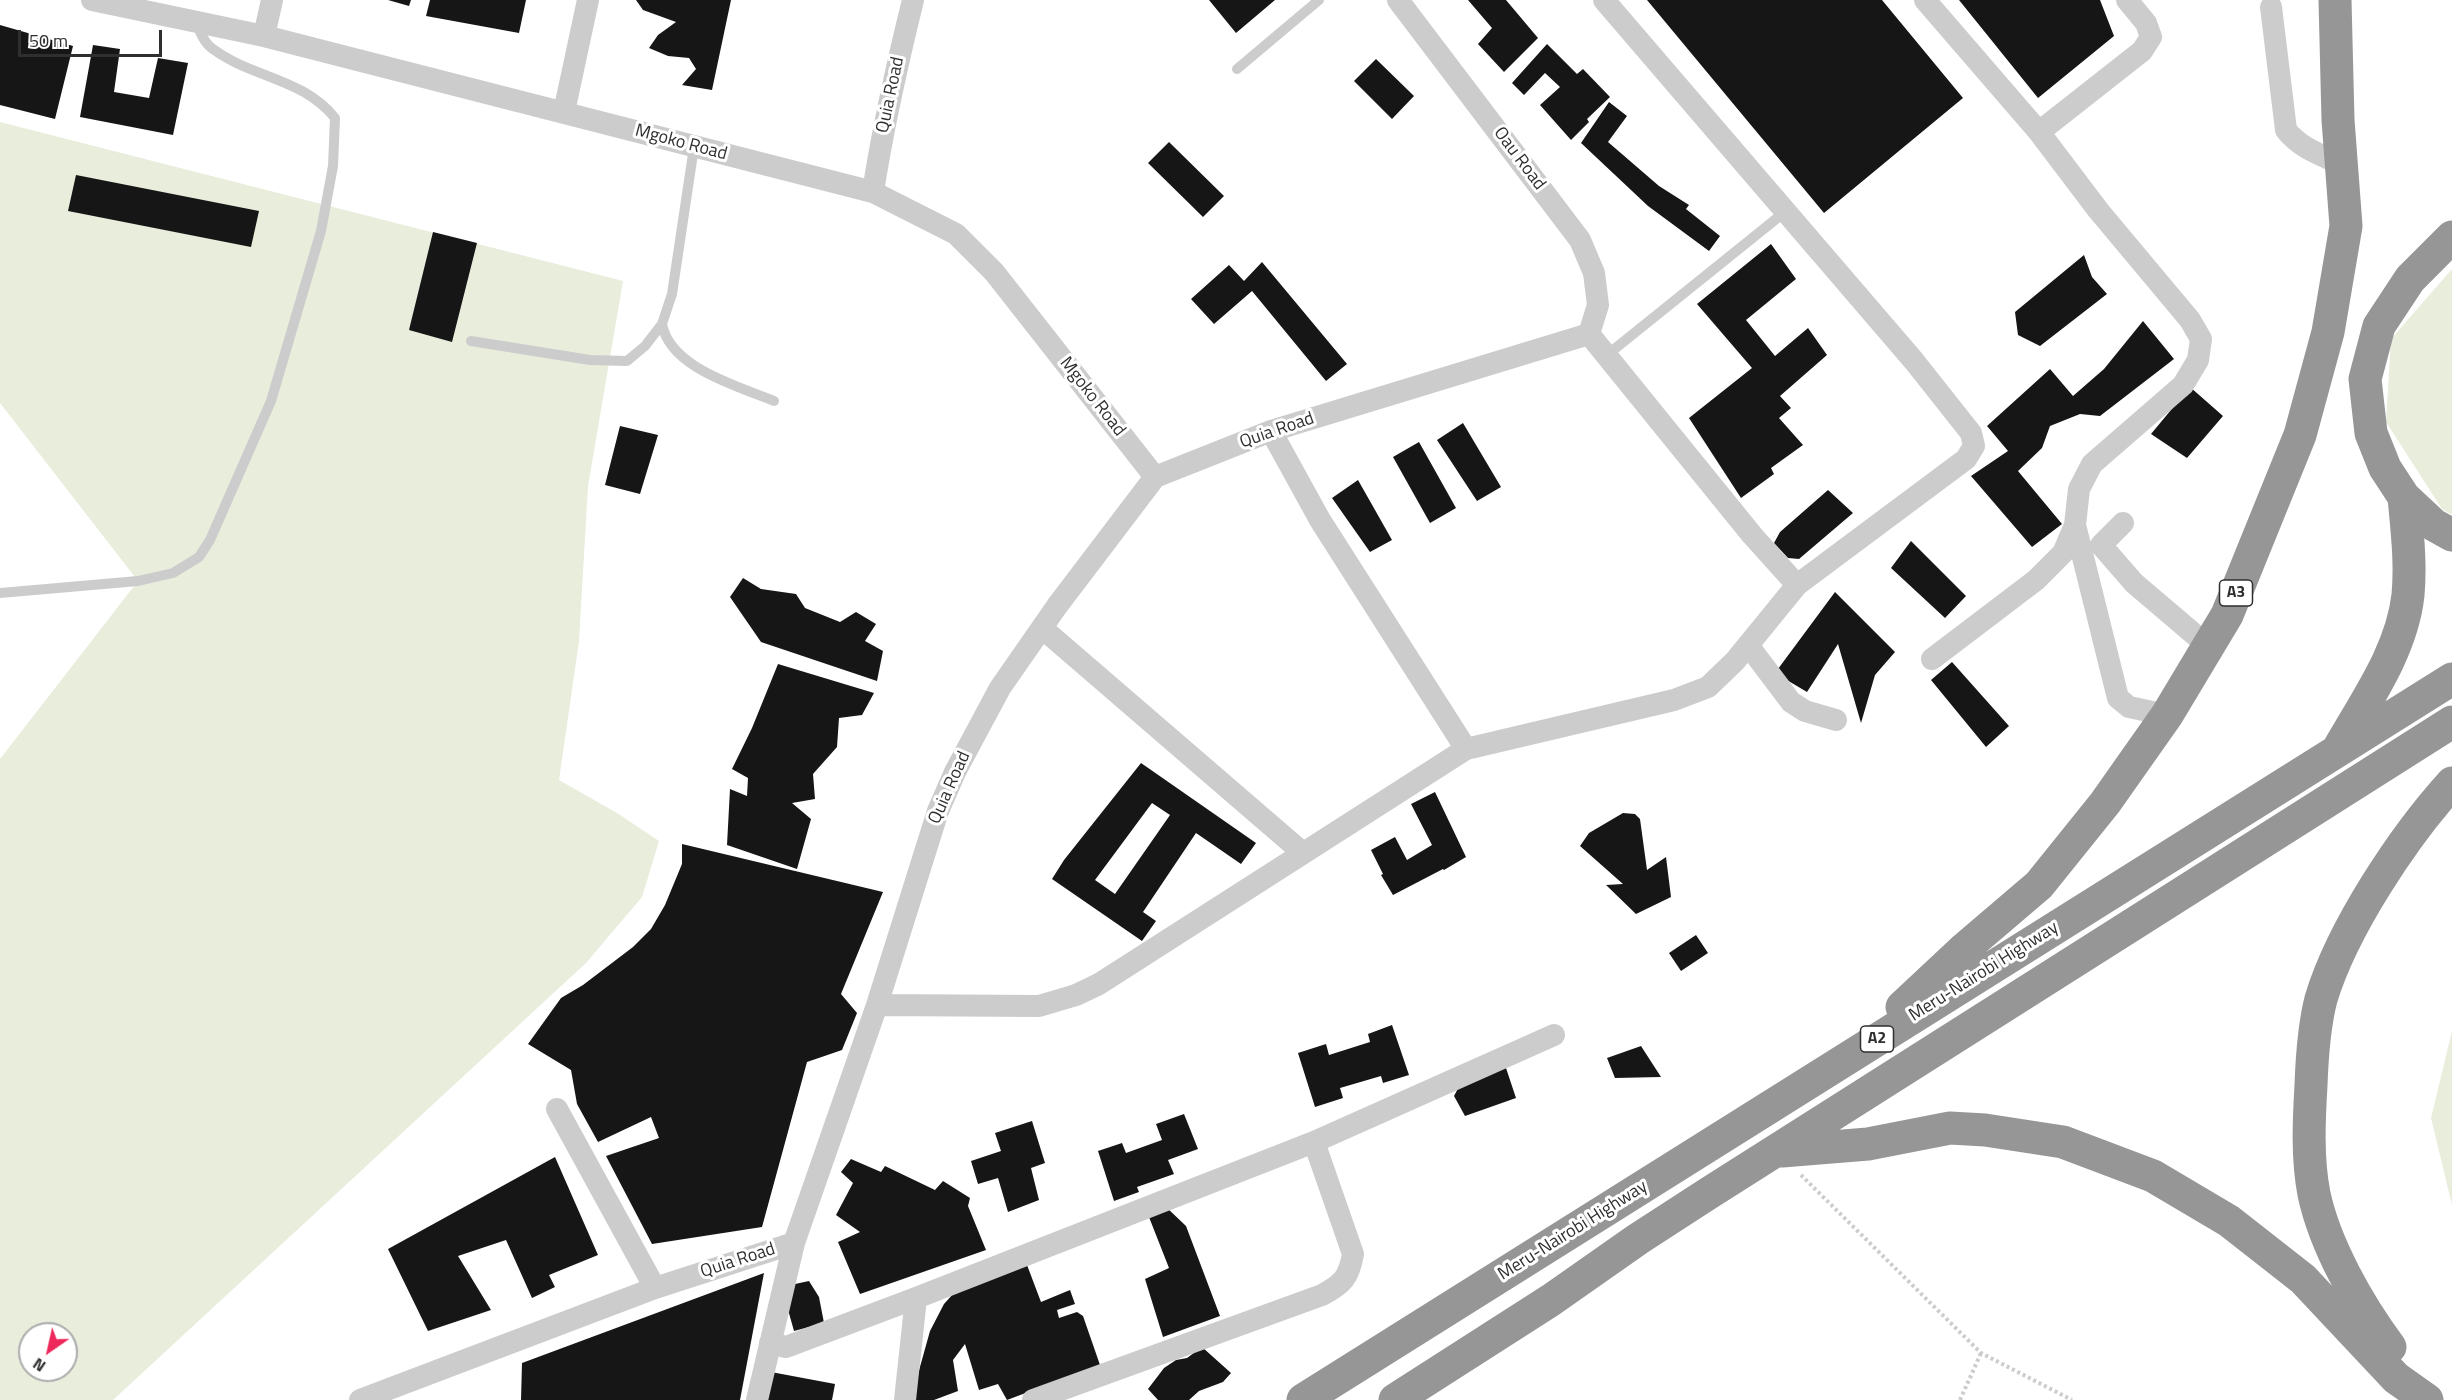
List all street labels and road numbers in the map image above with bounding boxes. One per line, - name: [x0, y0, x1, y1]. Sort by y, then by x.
- street label: Quia Road: [872, 55, 910, 135]
- street label: Mgoko Road: [633, 120, 729, 166]
- street label: Oau Road: [1488, 123, 1550, 195]
- street label: Mgoko Road: [1054, 353, 1130, 441]
- street label: Quia Road: [1237, 408, 1317, 454]
- road number: A3: [2220, 580, 2252, 606]
- street label: Quia Road: [924, 748, 976, 828]
- street label: Meru-Nairobi Highway: [1905, 917, 2063, 1027]
- road number: A2: [1860, 1026, 1894, 1052]
- street label: Meru-Nairobi Highway: [1494, 1176, 1652, 1286]
- street label: Quia Road: [698, 1239, 778, 1283]

